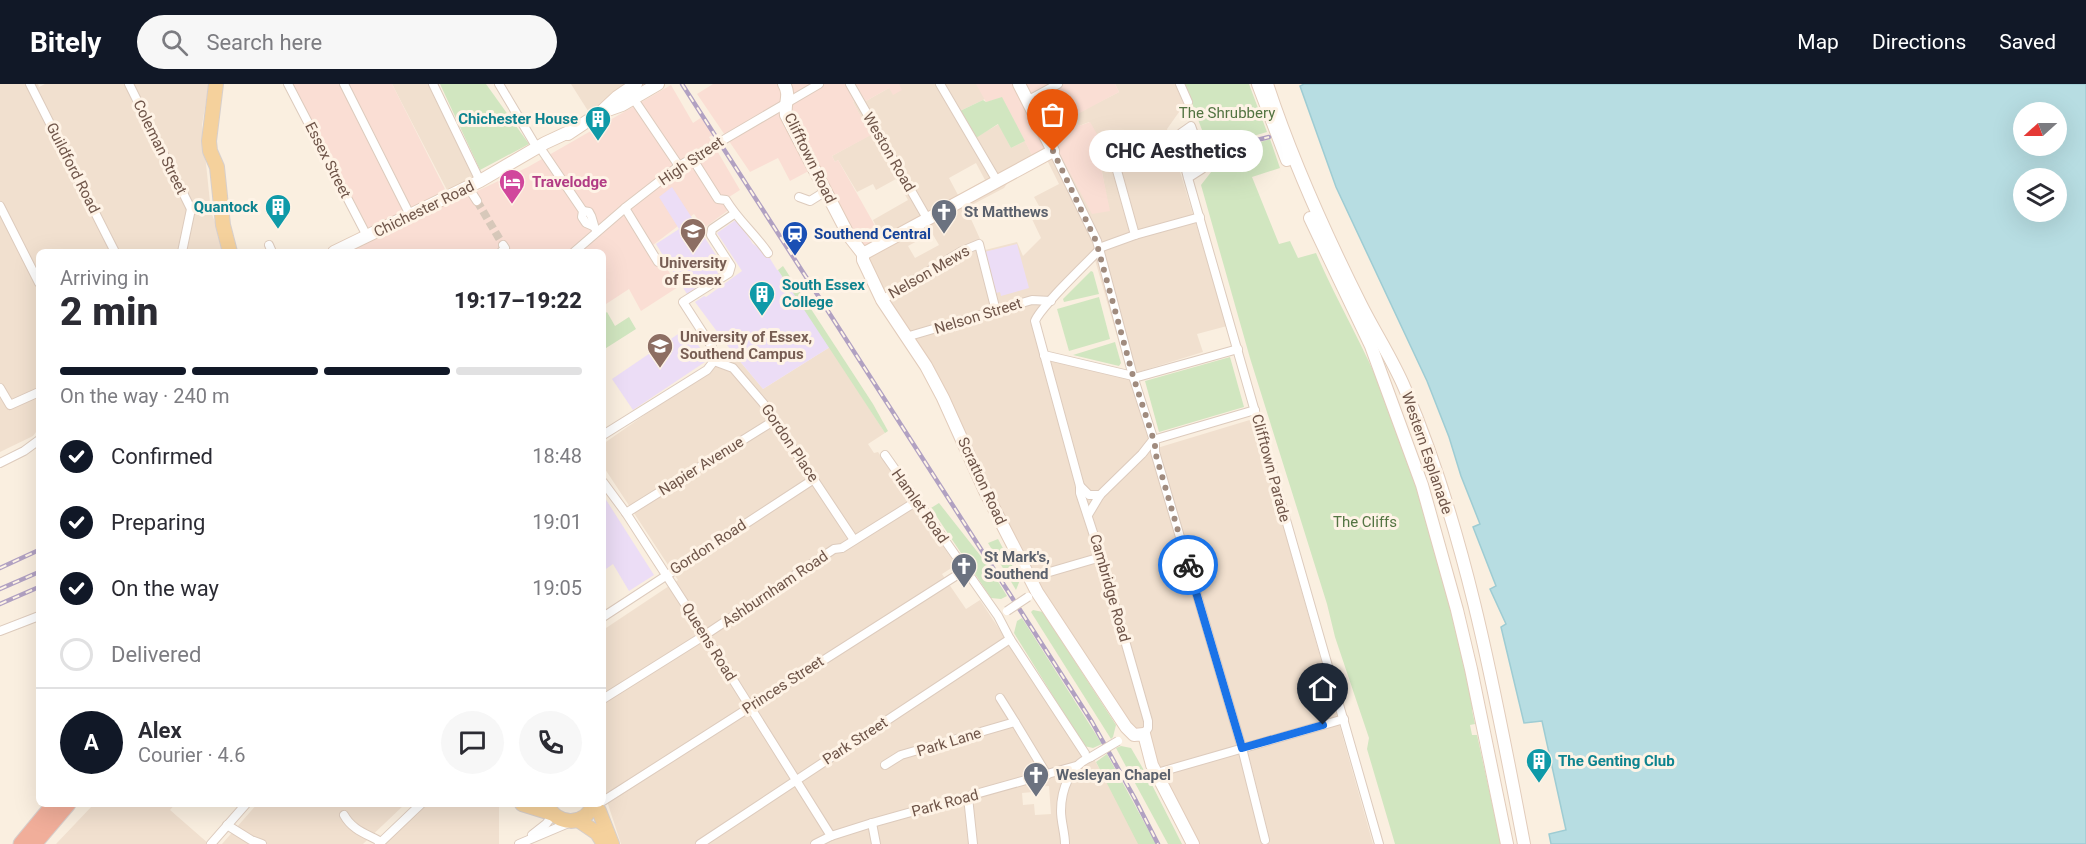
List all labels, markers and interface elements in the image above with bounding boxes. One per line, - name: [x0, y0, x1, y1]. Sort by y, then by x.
- search box: [137, 15, 557, 69]
- text: Bitely: [30, 26, 101, 59]
- icon: search: [158, 26, 191, 59]
- text: Search here: [206, 30, 322, 55]
- text: Map: [1797, 30, 1839, 54]
- text: Directions: [1872, 30, 1966, 54]
- text: Saved: [1999, 30, 2056, 54]
- pin: [1027, 89, 1078, 151]
- street label: Coleman Street: [129, 97, 191, 197]
- icon: bag: [1036, 98, 1069, 131]
- north arrow: [2013, 102, 2067, 156]
- map controls: [2013, 102, 2067, 222]
- building icon: Chichester House: [583, 104, 613, 142]
- park label: The Shrubbery: [1179, 104, 1275, 122]
- street label: Weston Road: [859, 109, 919, 195]
- place label: Chichester House: [458, 110, 578, 128]
- street label: Clifftown Road: [780, 110, 840, 206]
- street label: Essex Street: [301, 119, 355, 201]
- street label: Guildford Road: [42, 120, 104, 216]
- callout: CHC Aesthetics: [1089, 130, 1263, 172]
- street label: High Street: [655, 133, 727, 189]
- text: CHC Aesthetics: [1105, 139, 1247, 163]
- hotel icon: Travelodge: [497, 167, 527, 205]
- button: layers: [2013, 168, 2067, 222]
- place label: Travelodge: [532, 173, 607, 191]
- street label: Chichester Road: [371, 177, 477, 241]
- building icon: Quantock: [263, 192, 293, 230]
- church icon: St Matthews: [929, 197, 959, 235]
- place label: Quantock: [194, 198, 259, 216]
- place label: St Matthews: [964, 203, 1049, 221]
- school or university icon: University of Essex: [678, 216, 708, 254]
- station icon: Southend Central: [780, 219, 810, 257]
- place label: Southend Central: [814, 225, 931, 243]
- street label: Nelson Mews: [885, 242, 973, 302]
- place label: University of Essex: [659, 254, 727, 289]
- text: Arriving in: [60, 266, 149, 290]
- place label: South Essex College: [782, 276, 865, 311]
- building icon: South Essex College: [747, 279, 777, 317]
- text: 19:17–19:22: [454, 288, 582, 313]
- text: 2 min: [60, 289, 158, 335]
- street label: Nelson Street: [932, 294, 1024, 338]
- place label: University of Essex, Southend Campus: [680, 328, 812, 363]
- school or university icon: University of Essex, Southend Campus: [645, 331, 675, 369]
- text: On the way · 240 m: [60, 384, 229, 408]
- street label: Western Esplanade: [1398, 390, 1456, 517]
- street label: Gordon Place: [757, 401, 823, 485]
- street label: Clifftown Parade: [1248, 412, 1294, 524]
- street label: Napier Avenue: [655, 433, 747, 499]
- street label: Scratton Road: [954, 434, 1010, 528]
- icon: check: [60, 440, 93, 473]
- text: Confirmed: [111, 444, 213, 469]
- text: 18:48: [532, 444, 582, 468]
- street label: Hamlet Road: [888, 465, 952, 547]
- icon: check: [60, 506, 93, 539]
- text: Preparing: [111, 510, 205, 535]
- text: 19:01: [532, 510, 582, 534]
- park label: The Cliffs: [1333, 513, 1397, 531]
- street label: Gordon Road: [667, 516, 749, 578]
- street label: Cambridge Road: [1086, 532, 1134, 644]
- courier: [1158, 535, 1218, 595]
- street label: Ashburnham Road: [719, 547, 831, 631]
- place label: St Mark's, Southend: [984, 548, 1050, 583]
- icon: bike: [1172, 549, 1205, 582]
- church icon: St Mark's, Southend: [949, 551, 979, 589]
- icon: check: [60, 572, 93, 605]
- text: On the way: [111, 576, 219, 601]
- text: 19:05: [532, 576, 582, 600]
- street label: Queens Road: [678, 600, 740, 684]
- text: Delivered: [111, 642, 201, 667]
- street label: Princes Street: [739, 652, 827, 718]
- pin: [1297, 663, 1348, 725]
- icon: home: [1306, 672, 1339, 705]
- button: chat: [441, 711, 504, 774]
- button: phone: [519, 711, 582, 774]
- street label: Park Street: [819, 713, 891, 769]
- text: Alex: [138, 718, 182, 743]
- street label: Park Lane: [915, 724, 983, 760]
- text: A: [84, 730, 99, 755]
- text: Courier · 4.6: [138, 743, 245, 767]
- building icon: The Genting Club: [1524, 746, 1554, 784]
- place label: The Genting Club: [1558, 752, 1675, 770]
- church icon: Wesleyan Chapel: [1021, 760, 1051, 798]
- place label: Wesleyan Chapel: [1056, 766, 1171, 784]
- street label: Park Road: [910, 785, 980, 821]

